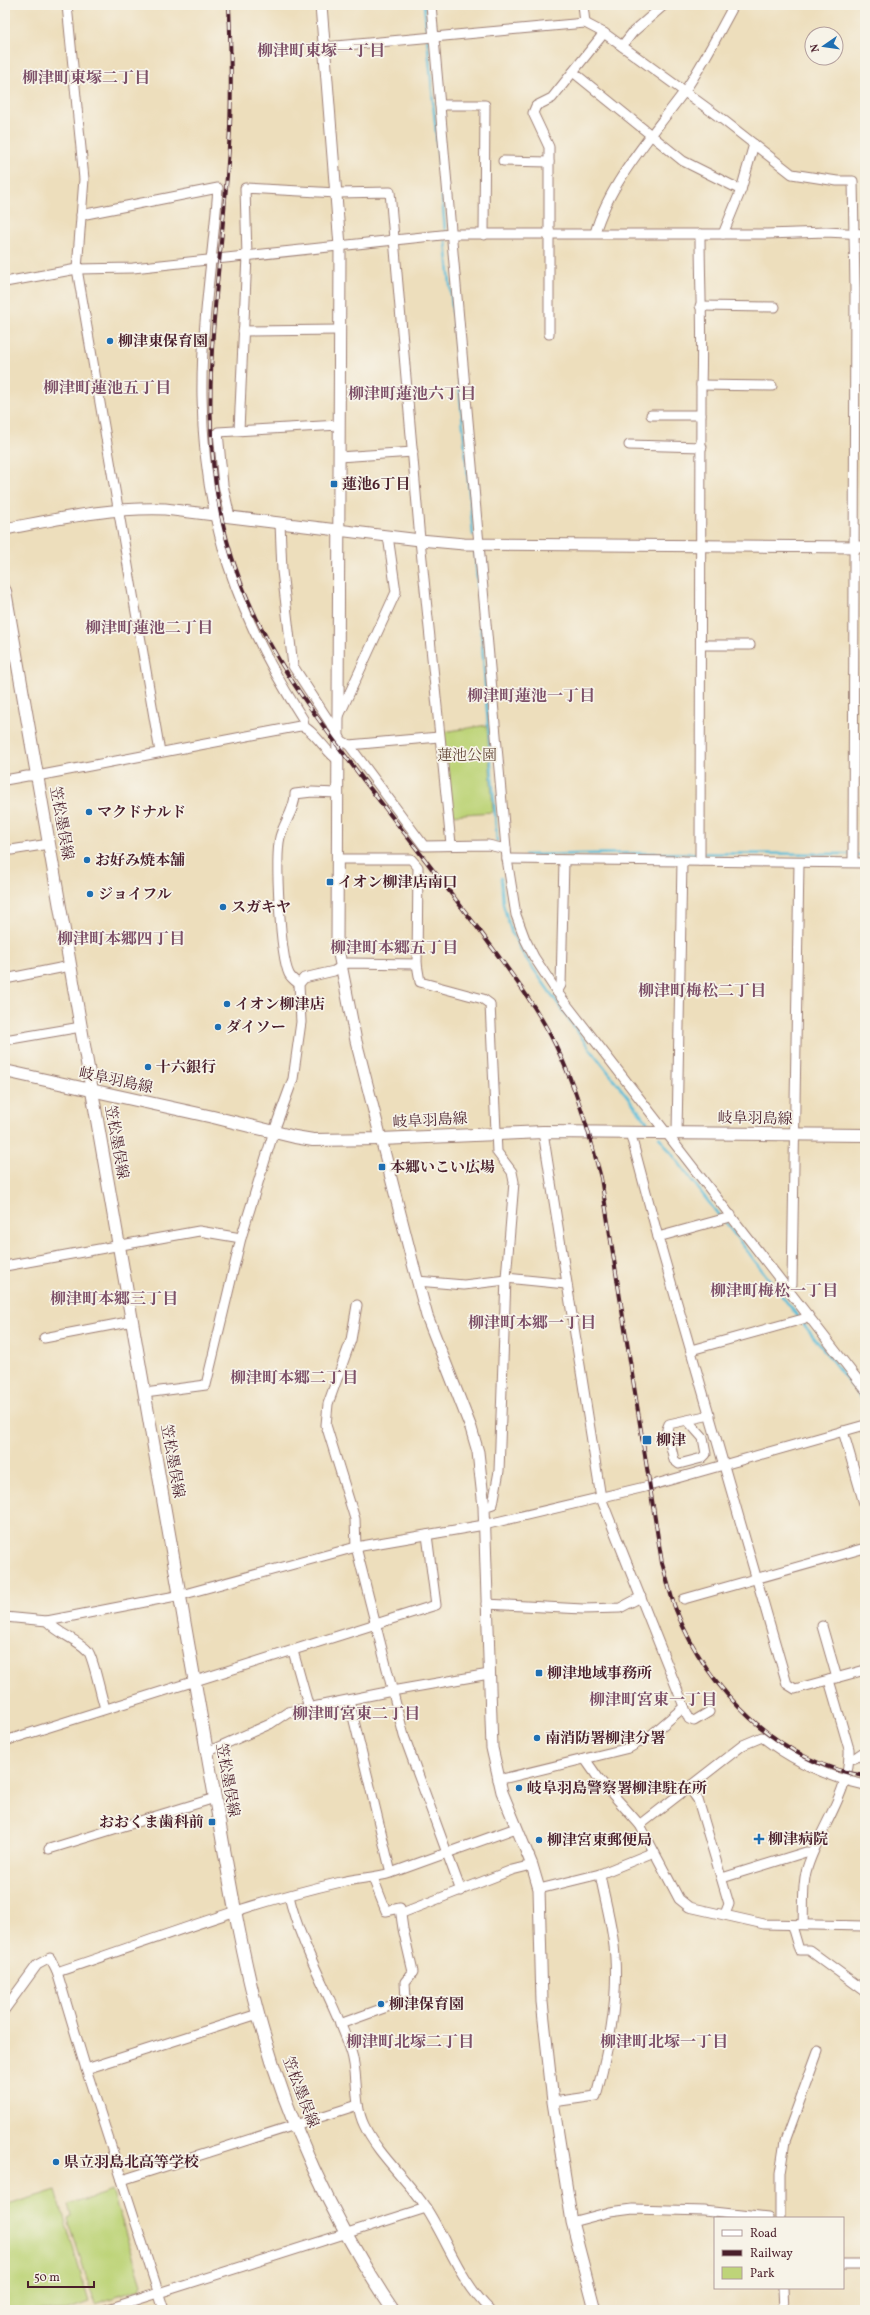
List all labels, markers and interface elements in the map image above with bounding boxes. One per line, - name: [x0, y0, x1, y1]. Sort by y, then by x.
- north arrow: [804, 26, 844, 66]
- district label: 柳津町東塚一丁目: [257, 41, 385, 63]
- text: N: [808, 42, 824, 53]
- district label: 柳津町東塚二丁目: [22, 68, 150, 90]
- place label: 柳津東保育園: [118, 332, 208, 353]
- marker: 柳津東保育園: [105, 336, 115, 346]
- district label: 柳津町蓮池五丁目: [43, 378, 171, 400]
- district label: 柳津町蓮池六丁目: [348, 384, 476, 406]
- place label: 蓮池6丁目: [342, 475, 410, 496]
- marker: 蓮池6丁目: [329, 479, 339, 489]
- district label: 柳津町蓮池二丁目: [85, 618, 213, 640]
- district label: 柳津町蓮池一丁目: [467, 686, 595, 708]
- park label: 蓮池公園: [437, 746, 497, 767]
- street label: 笠松墨俣線: [44, 784, 77, 862]
- place label: マクドナルド: [97, 803, 186, 824]
- marker: マクドナルド: [84, 807, 94, 817]
- place label: お好み焼本舗: [95, 851, 185, 872]
- marker: お好み焼本舗: [82, 855, 92, 865]
- place label: イオン柳津店南口: [338, 873, 458, 894]
- marker: イオン柳津店南口: [325, 877, 335, 887]
- place label: ジョイフル: [98, 885, 172, 906]
- marker: ジョイフル: [85, 889, 95, 899]
- place label: スガキヤ: [231, 898, 291, 919]
- marker: スガキヤ: [218, 902, 228, 912]
- district label: 柳津町本郷四丁目: [57, 929, 185, 951]
- district label: 柳津町本郷五丁目: [330, 938, 458, 960]
- district label: 柳津町梅松二丁目: [638, 981, 766, 1003]
- place label: イオン柳津店: [235, 995, 325, 1016]
- marker: イオン柳津店: [222, 999, 232, 1009]
- place label: ダイソー: [226, 1018, 286, 1039]
- marker: ダイソー: [213, 1022, 223, 1032]
- place label: 十六銀行: [156, 1058, 216, 1079]
- marker: 十六銀行: [143, 1062, 153, 1072]
- street label: 岐阜羽島線: [77, 1063, 155, 1100]
- street label: 笠松墨俣線: [99, 1103, 132, 1181]
- street label: 岐阜羽島線: [717, 1108, 793, 1131]
- street label: 岐阜羽島線: [392, 1109, 468, 1134]
- place label: 本郷いこい広場: [390, 1158, 495, 1179]
- marker: 本郷いこい広場: [377, 1162, 387, 1172]
- district label: 柳津町梅松一丁目: [710, 1281, 838, 1303]
- district label: 柳津町本郷三丁目: [50, 1289, 178, 1311]
- district label: 柳津町本郷一丁目: [468, 1313, 596, 1335]
- district label: 柳津町本郷二丁目: [230, 1368, 358, 1390]
- street label: 笠松墨俣線: [155, 1422, 188, 1500]
- place label: 柳津: [656, 1431, 686, 1452]
- marker: 柳津: [641, 1434, 653, 1446]
- place label: 柳津地域事務所: [547, 1664, 652, 1685]
- marker: 柳津地域事務所: [534, 1668, 544, 1678]
- district label: 柳津町宮東一丁目: [589, 1690, 717, 1712]
- district label: 柳津町宮東二丁目: [292, 1704, 420, 1726]
- place label: 南消防署柳津分署: [545, 1729, 665, 1750]
- marker: 南消防署柳津分署: [532, 1733, 542, 1743]
- street label: 笠松墨俣線: [210, 1741, 243, 1819]
- place label: 岐阜羽島警察署柳津駐在所: [527, 1779, 707, 1800]
- marker: 岐阜羽島警察署柳津駐在所: [514, 1783, 524, 1793]
- place label: おおくま歯科前: [99, 1813, 204, 1834]
- marker: おおくま歯科前: [207, 1817, 217, 1827]
- place label: 柳津病院: [768, 1830, 828, 1851]
- place label: 柳津宮東郵便局: [547, 1831, 652, 1852]
- marker: 柳津病院: [753, 1833, 765, 1845]
- marker: 柳津宮東郵便局: [534, 1835, 544, 1845]
- place label: 柳津保育園: [389, 1995, 464, 2016]
- marker: 柳津保育園: [376, 1999, 386, 2009]
- district label: 柳津町北塚二丁目: [346, 2032, 474, 2054]
- district label: 柳津町北塚一丁目: [600, 2032, 728, 2054]
- street label: 笠松墨俣線: [276, 2054, 323, 2131]
- place label: 県立羽島北高等学校: [64, 2153, 199, 2174]
- marker: 県立羽島北高等学校: [51, 2157, 61, 2167]
- legend: [714, 2217, 844, 2289]
- text: Road: [750, 2226, 777, 2242]
- text: Railway: [750, 2246, 793, 2262]
- scale bar: [28, 2263, 94, 2289]
- text: Park: [750, 2266, 775, 2282]
- text: 50 m: [34, 2270, 60, 2286]

